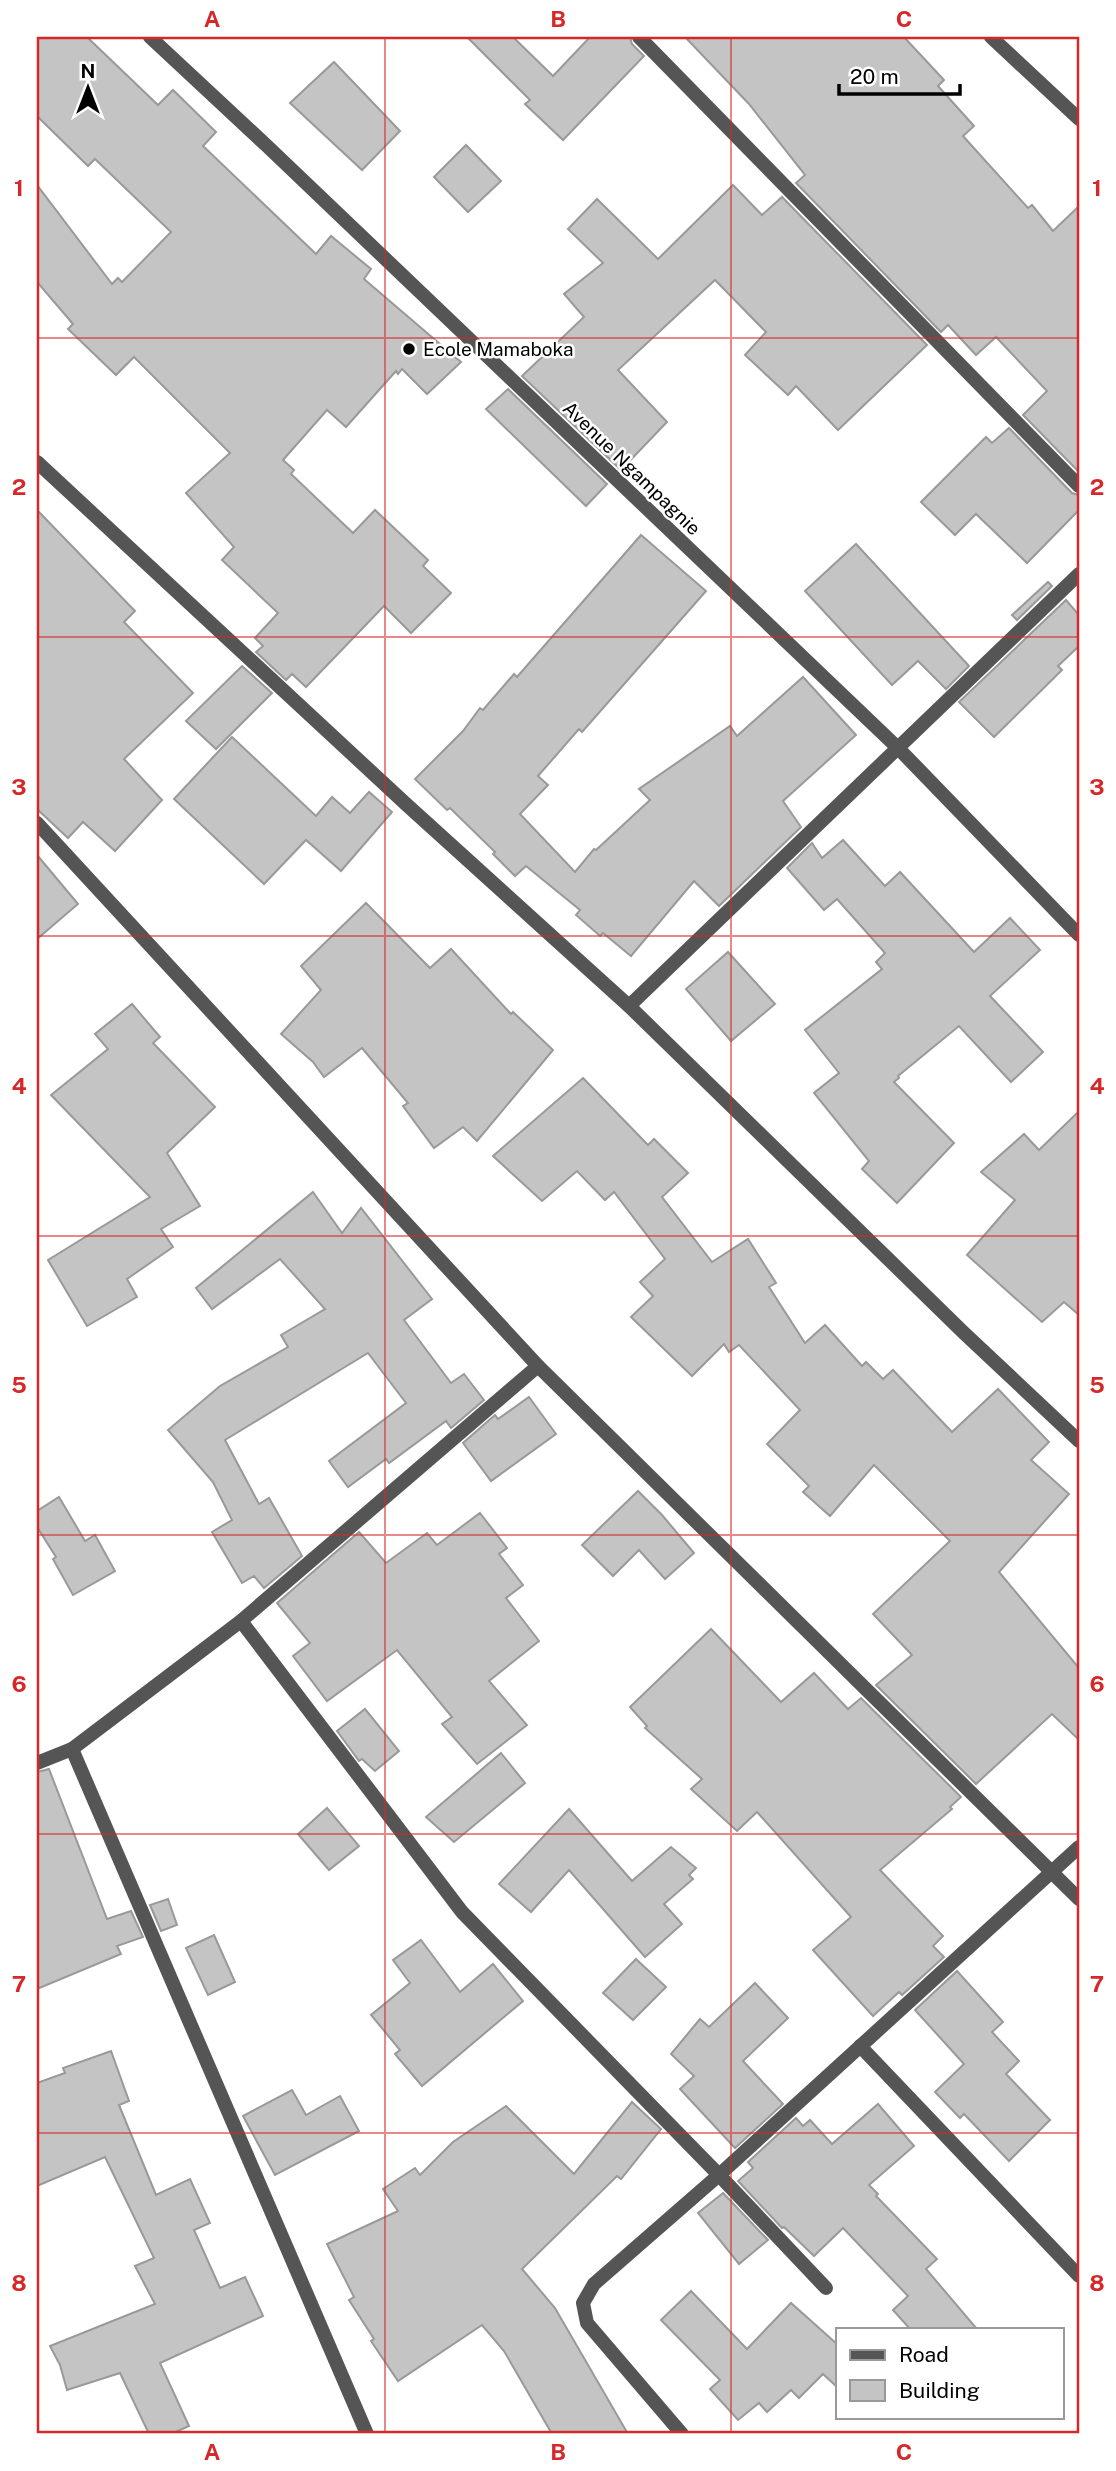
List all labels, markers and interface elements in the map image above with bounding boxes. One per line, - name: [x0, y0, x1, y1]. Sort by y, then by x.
- text: A: [204, 5, 221, 32]
- text: B: [550, 5, 566, 32]
- text: C: [896, 5, 912, 32]
- north arrow: [52, 52, 122, 122]
- scale bar: [839, 52, 960, 96]
- text: N: [81, 60, 95, 82]
- text: 20 m: [850, 64, 899, 89]
- text: 1: [14, 174, 24, 201]
- text: 1: [1092, 174, 1102, 201]
- place label: Ecole Mamaboka: [423, 338, 573, 360]
- marker: Ecole Mamaboka: [401, 341, 417, 357]
- street label: Avenue Ngampagnie: [559, 397, 705, 539]
- text: 2: [12, 473, 26, 500]
- text: 2: [1090, 473, 1104, 500]
- text: 3: [11, 773, 27, 800]
- text: 3: [1089, 773, 1105, 800]
- text: 4: [11, 1072, 27, 1099]
- text: 4: [1089, 1072, 1105, 1099]
- text: 5: [11, 1371, 27, 1398]
- text: 5: [1089, 1371, 1105, 1398]
- text: 6: [11, 1670, 27, 1697]
- text: 6: [1089, 1670, 1105, 1697]
- text: 7: [12, 1970, 26, 1997]
- text: 7: [1090, 1970, 1104, 1997]
- text: 8: [11, 2269, 27, 2296]
- text: 8: [1089, 2269, 1105, 2296]
- legend: [836, 2328, 1064, 2418]
- text: Road: [899, 2342, 949, 2367]
- text: Building: [899, 2378, 980, 2403]
- text: A: [204, 2438, 221, 2465]
- text: B: [550, 2438, 566, 2465]
- text: C: [896, 2438, 912, 2465]

